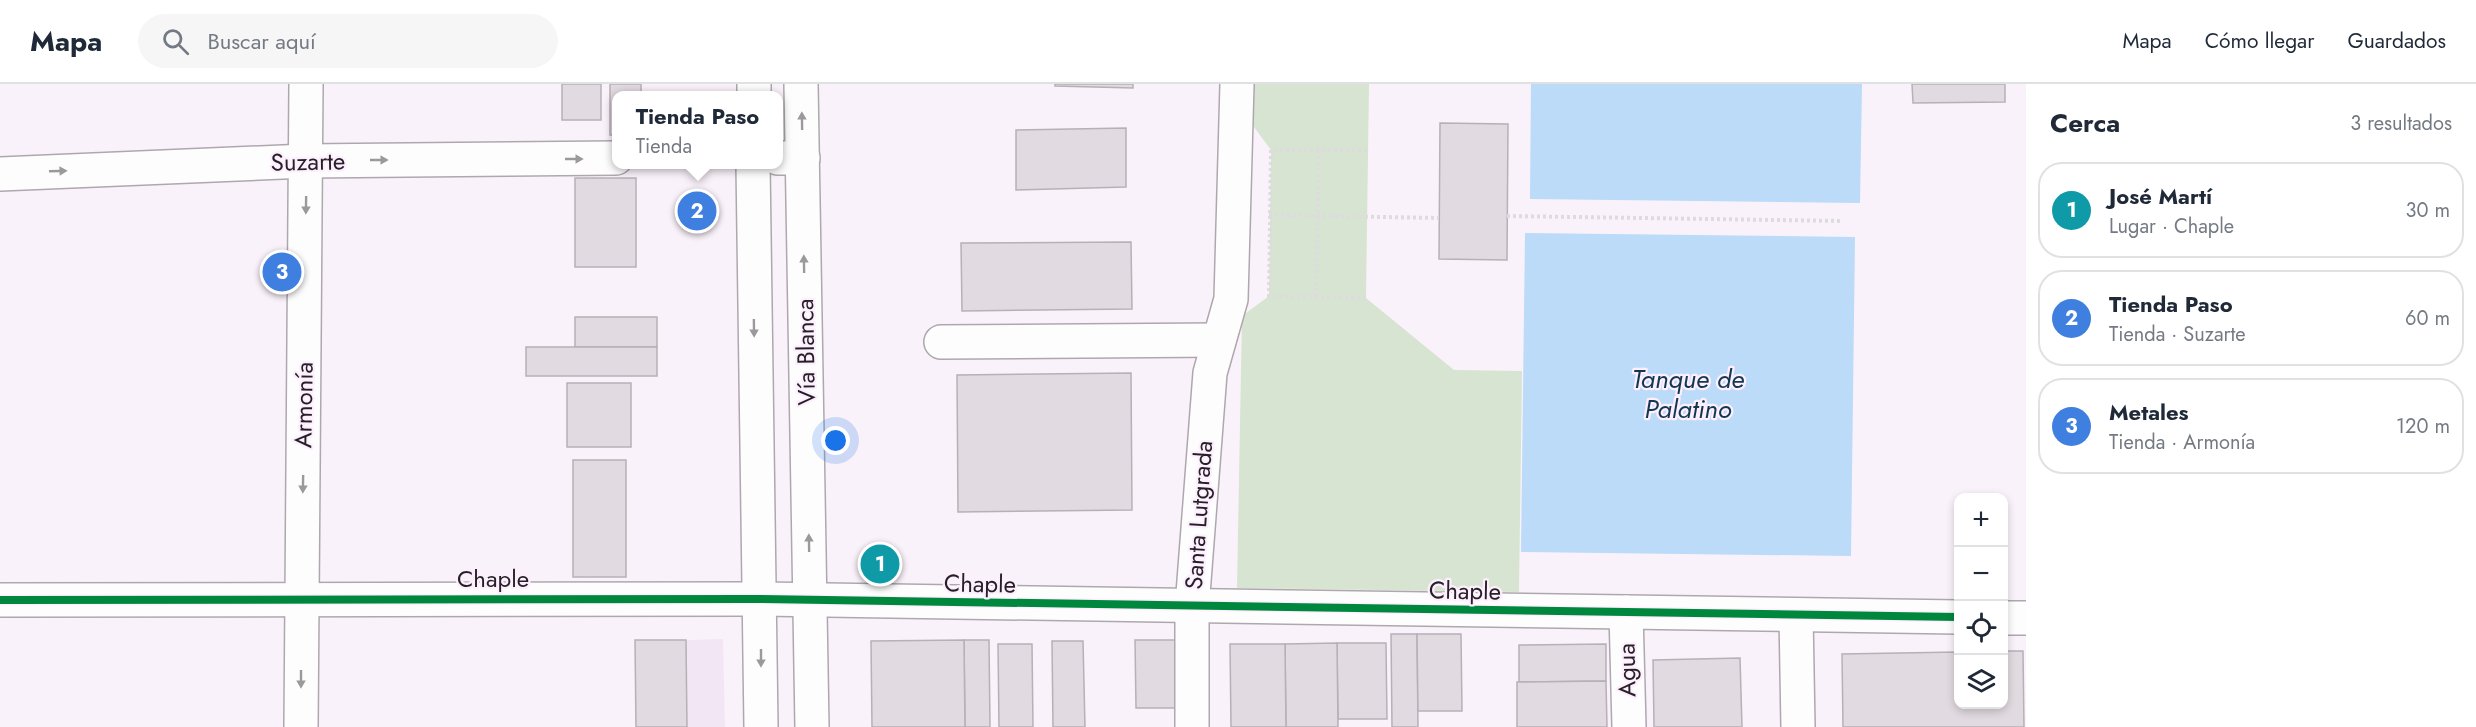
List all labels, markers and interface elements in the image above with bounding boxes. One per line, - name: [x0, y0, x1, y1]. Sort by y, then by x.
- search box: [138, 14, 558, 68]
- text: Mapa: [30, 21, 102, 62]
- icon: search: [159, 25, 192, 58]
- text: Buscar aquí: [207, 25, 316, 57]
- text: Mapa: [2122, 26, 2172, 56]
- text: Cómo llegar: [2205, 26, 2314, 56]
- text: Guardados: [2347, 26, 2446, 56]
- popup: [612, 91, 783, 169]
- text: Tienda Paso: [636, 100, 759, 132]
- text: Cerca: [2050, 104, 2120, 142]
- text: 3 resultados: [2350, 109, 2452, 138]
- one-way arrow: [797, 111, 807, 130]
- text: Tienda: [636, 132, 692, 161]
- street label: Suzarte: [270, 143, 346, 180]
- one-way arrow: [565, 154, 584, 164]
- one-way arrow: [370, 155, 389, 165]
- one-way arrow: [49, 167, 68, 176]
- text: José Martí: [2109, 180, 2212, 212]
- pin: 2: [678, 188, 716, 234]
- one-way arrow: [301, 196, 311, 215]
- text: 1: [2066, 196, 2077, 225]
- text: 30 m: [2405, 196, 2450, 225]
- text: Lugar · Chaple: [2109, 212, 2234, 241]
- pin: 3: [262, 250, 302, 294]
- one-way arrow: [800, 254, 809, 273]
- text: Tienda Paso: [2109, 288, 2233, 320]
- street label: Vía Blanca: [787, 298, 824, 406]
- text: 2: [2065, 304, 2078, 333]
- text: 60 m: [2405, 304, 2450, 333]
- one-way arrow: [749, 318, 759, 337]
- text: Tienda · Suzarte: [2109, 320, 2246, 349]
- water label: Tanque de Palatino: [1632, 360, 1744, 428]
- street label: Armonía: [285, 362, 322, 448]
- text: Metales: [2109, 396, 2189, 428]
- text: 3: [2065, 412, 2078, 441]
- text: 120 m: [2396, 412, 2450, 441]
- your location: [821, 426, 850, 455]
- text: Tienda · Armonía: [2109, 428, 2255, 457]
- street label: Santa Lutgrada: [1176, 439, 1221, 591]
- one-way arrow: [298, 475, 307, 494]
- map controls: [1954, 493, 2008, 709]
- button: +: [1954, 493, 2008, 547]
- one-way arrow: [804, 533, 814, 552]
- pin: 1: [860, 542, 900, 586]
- button: −: [1954, 547, 2008, 601]
- street label: Chaple: [457, 561, 529, 596]
- street label: Chaple: [944, 565, 1016, 602]
- street label: Chaple: [1429, 572, 1501, 609]
- button: locate: [1954, 601, 2008, 655]
- street label: Agua: [1609, 643, 1644, 697]
- one-way arrow: [756, 648, 766, 667]
- button: layers: [1954, 655, 2008, 709]
- one-way arrow: [296, 670, 306, 689]

